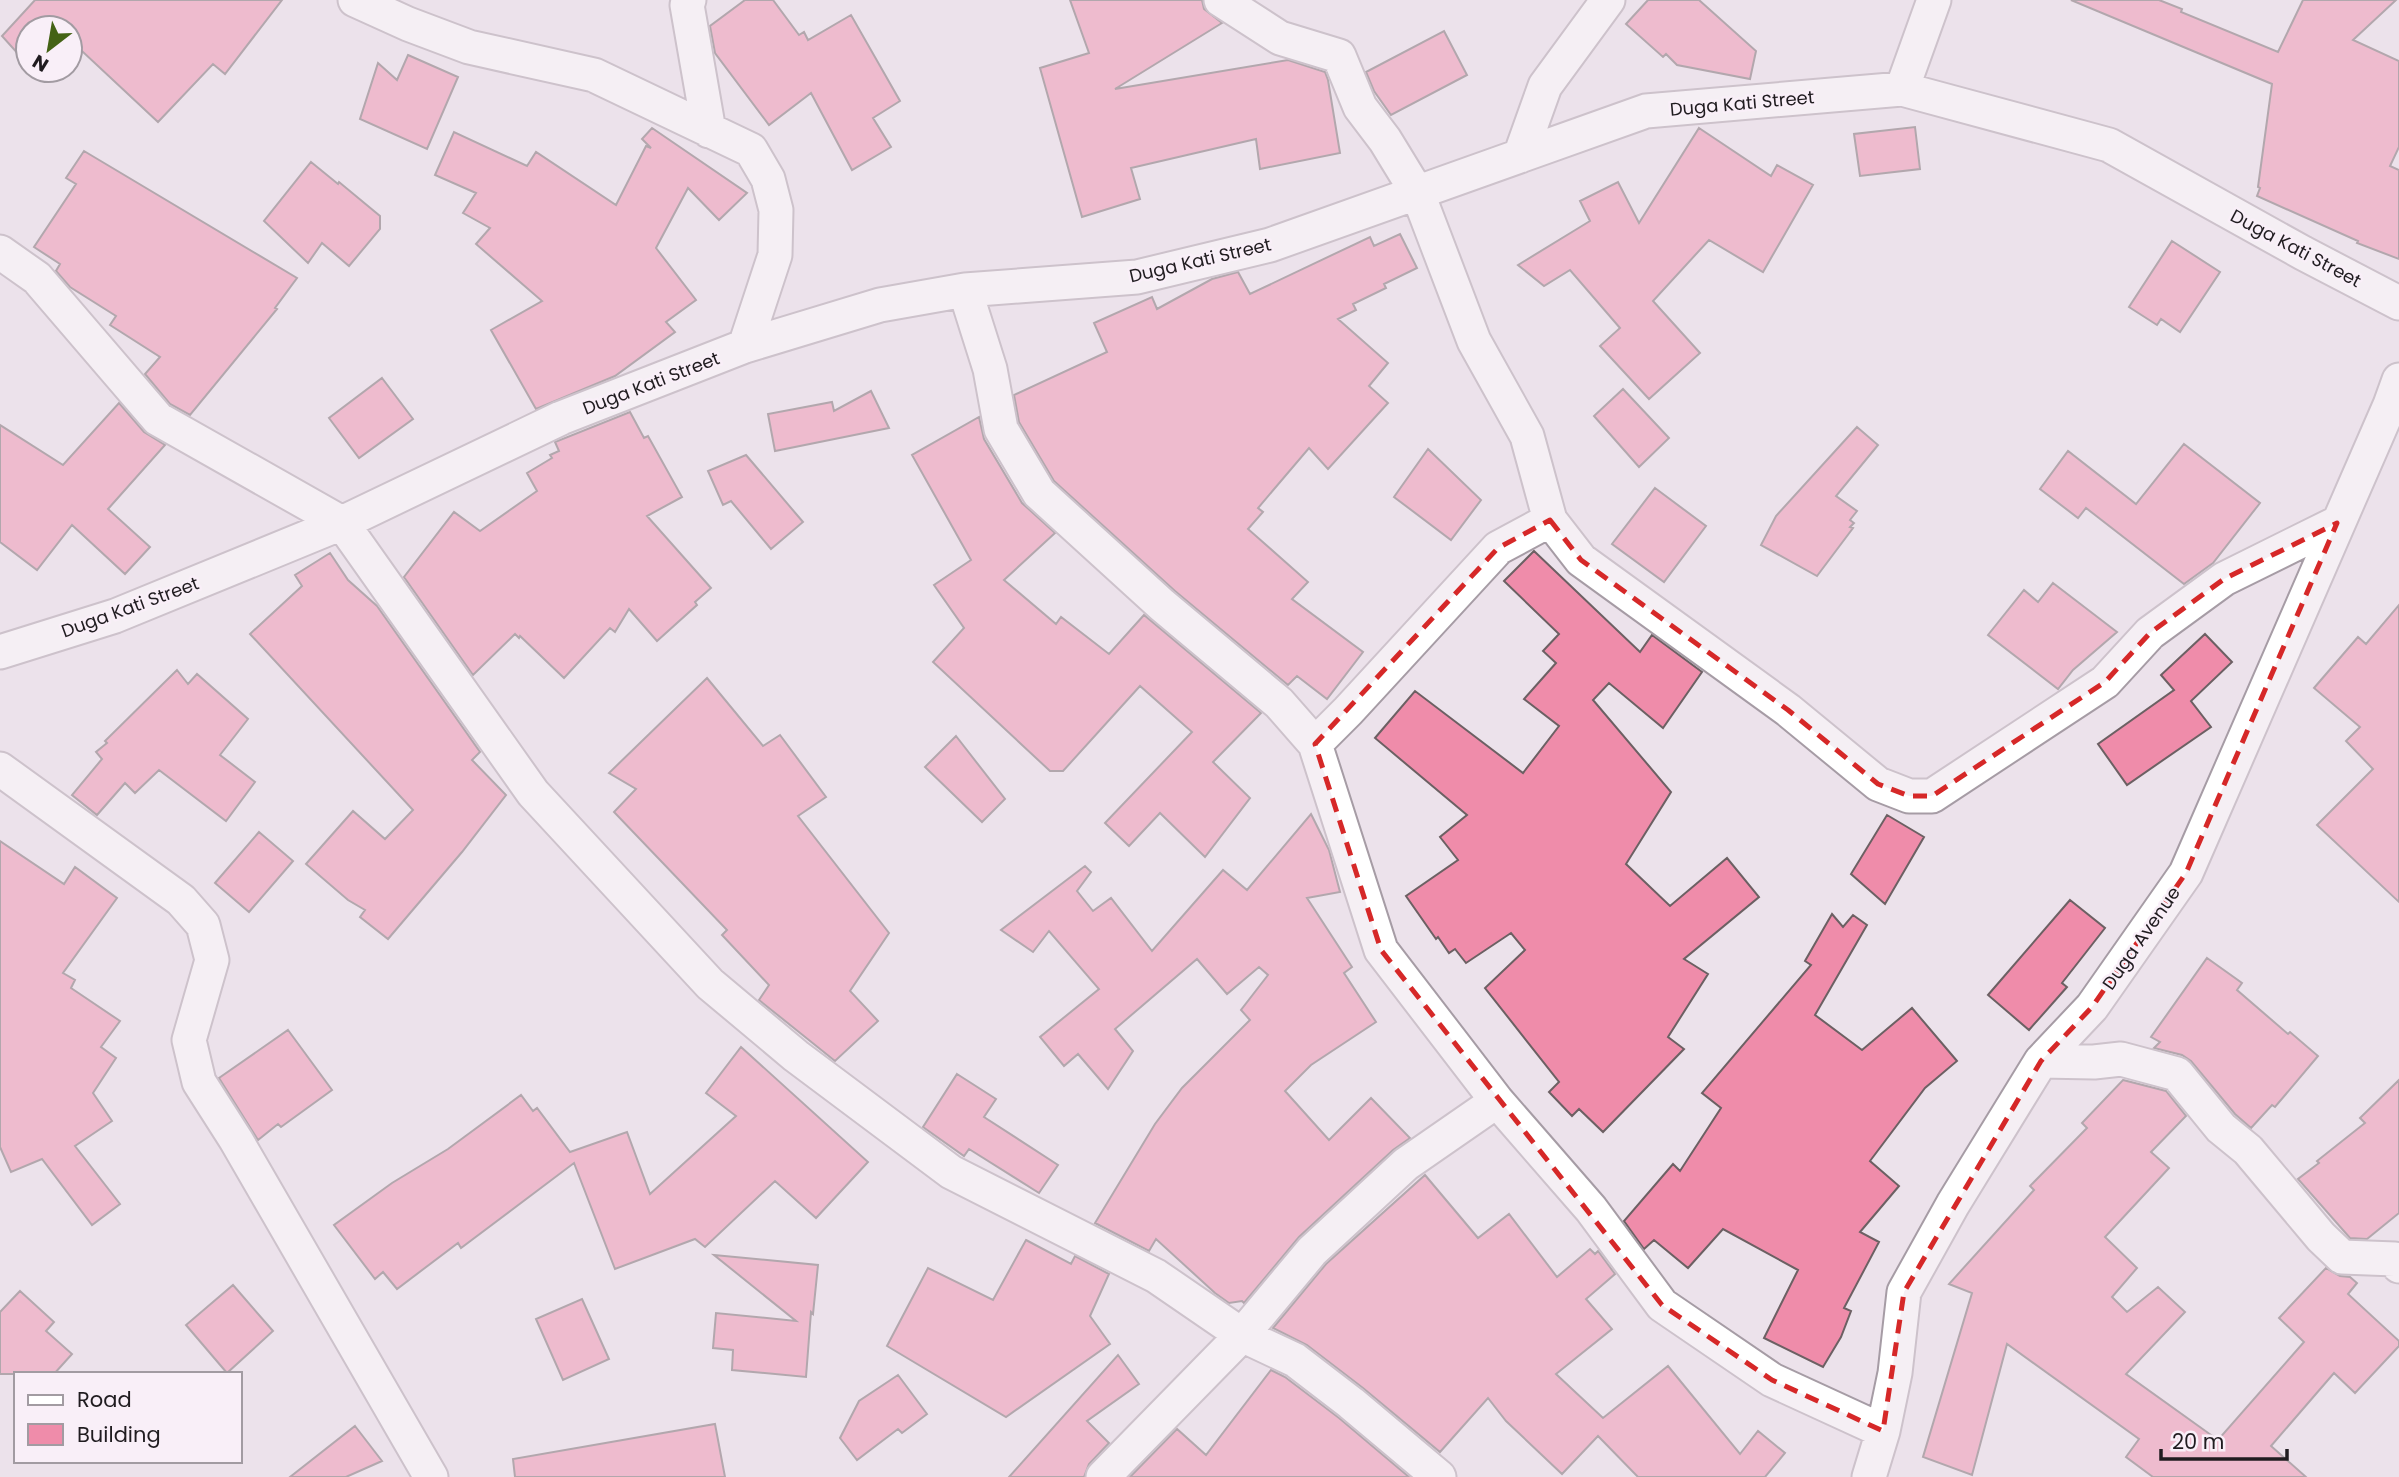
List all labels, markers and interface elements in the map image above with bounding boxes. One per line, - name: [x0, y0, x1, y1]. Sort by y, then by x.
- north arrow: [14, 14, 84, 84]
- text: N: [27, 48, 54, 78]
- street label: Duga Kati Street: [1669, 84, 1815, 122]
- street label: Duga Kati Street: [2226, 203, 2366, 293]
- street label: Duga Kati Street: [1127, 232, 1273, 288]
- street label: Duga Kati Street: [579, 345, 723, 421]
- street label: Duga Kati Street: [58, 570, 202, 644]
- street label: Duga Avenue: [2096, 881, 2186, 995]
- legend: [14, 1372, 242, 1463]
- text: Road: [77, 1385, 132, 1414]
- scale bar: [2161, 1418, 2287, 1462]
- text: Building: [77, 1420, 161, 1449]
- text: 20 m: [2172, 1427, 2225, 1456]

